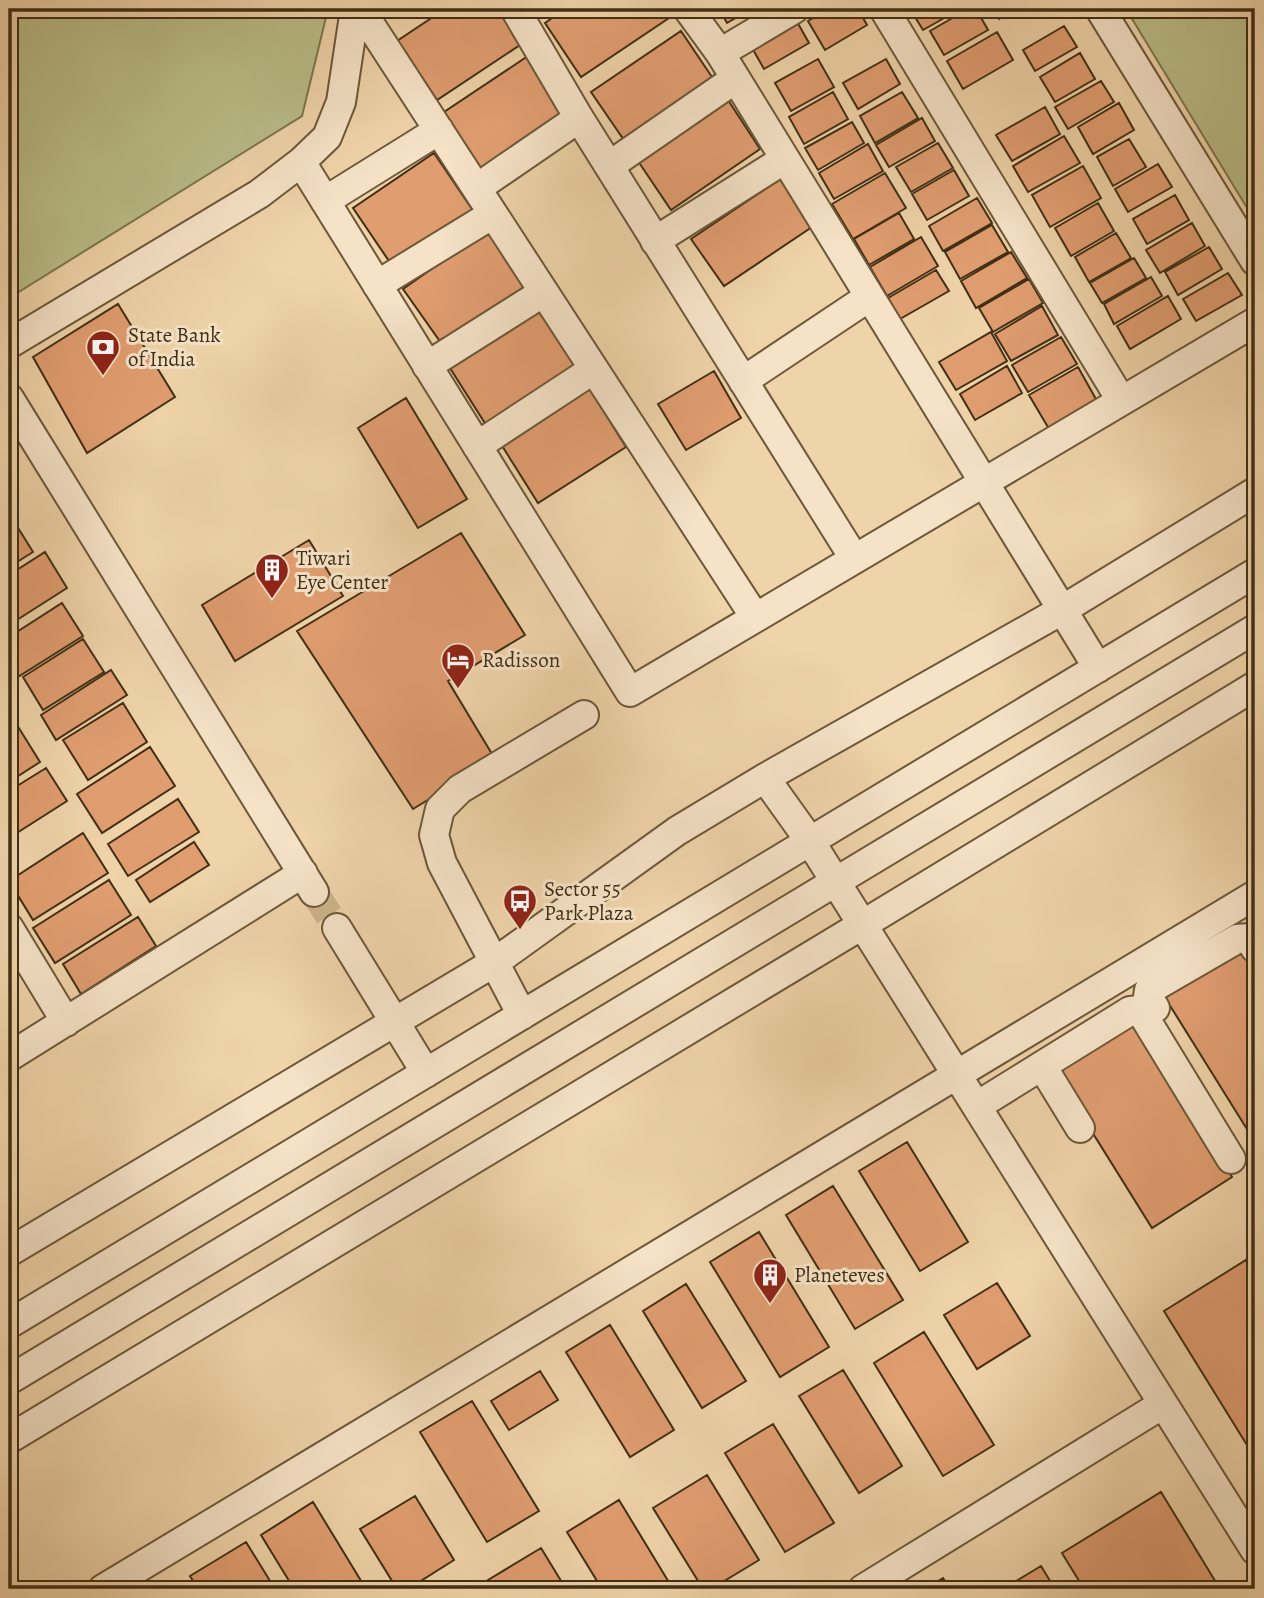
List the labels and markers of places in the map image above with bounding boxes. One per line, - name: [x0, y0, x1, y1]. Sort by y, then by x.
- place label: State Bank of India: [128, 321, 221, 373]
- bank icon: State Bank of India: [84, 328, 122, 377]
- place label: Tiwari Eye Center: [296, 544, 388, 596]
- building icon: Tiwari Eye Center: [253, 551, 291, 600]
- hotel icon: Radisson: [439, 641, 477, 690]
- place label: Radisson: [482, 646, 560, 674]
- place label: Sector 55 Park Plaza: [544, 875, 634, 927]
- bus stop icon: Sector 55 Park Plaza: [501, 882, 539, 931]
- building icon: Planeteves: [751, 1256, 789, 1305]
- place label: Planeteves: [794, 1261, 885, 1289]

